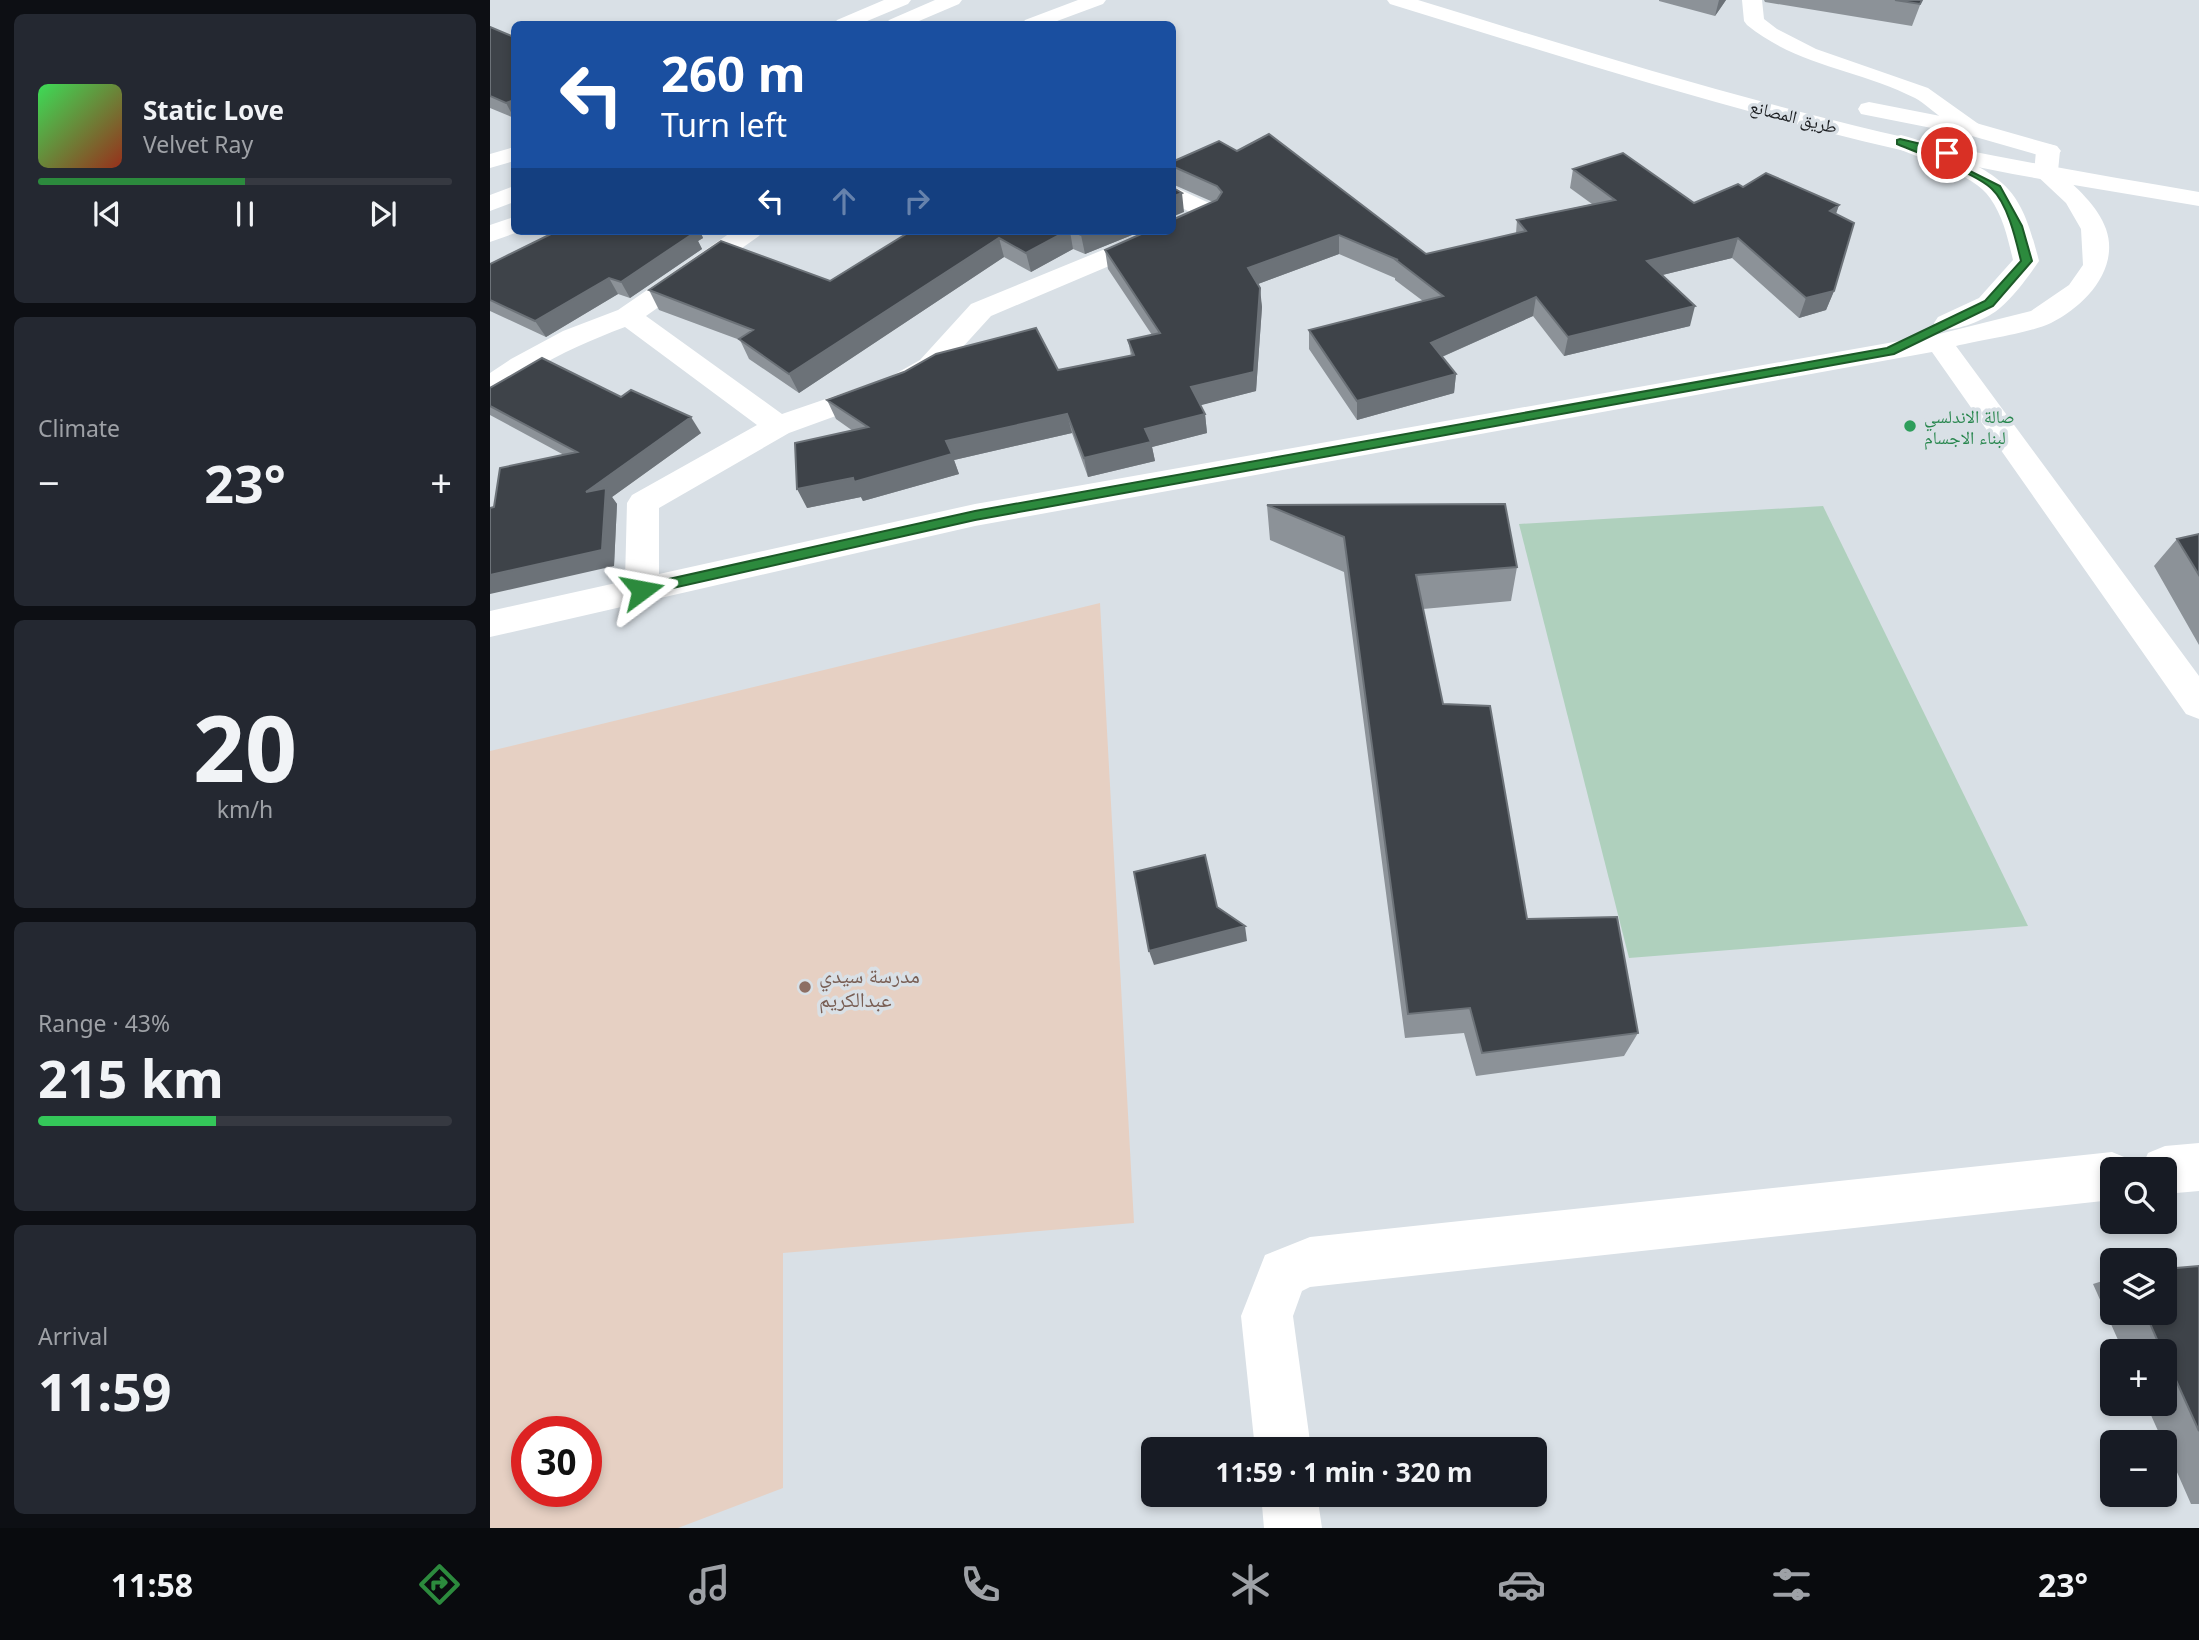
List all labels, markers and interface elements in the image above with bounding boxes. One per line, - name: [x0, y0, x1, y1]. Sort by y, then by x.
- text: 260 m: [661, 40, 806, 106]
- icon: left: [546, 49, 637, 140]
- text: Static Love: [143, 92, 284, 128]
- street label: طريق المصانع: [1748, 94, 1840, 139]
- text: Turn left: [661, 103, 787, 146]
- pin: [1917, 123, 1977, 183]
- text: Velvet Ray: [143, 128, 253, 160]
- icon: arrive: [1928, 134, 1966, 172]
- icon: left: [752, 182, 790, 220]
- icon: ahead: [825, 182, 863, 220]
- icon: right: [898, 182, 936, 220]
- icon: previous: [88, 195, 126, 233]
- icon: pause: [226, 195, 264, 233]
- icon: next: [364, 195, 402, 233]
- place label: صالة الاندلسي لبناء الاجسام: [1924, 404, 2015, 450]
- text: Climate: [38, 412, 120, 444]
- marker: صالة الاندلسي لبناء الاجسام: [1902, 418, 1918, 434]
- text: 23°: [204, 447, 286, 518]
- text: −: [38, 456, 60, 508]
- text: +: [430, 456, 452, 508]
- position arrow: [605, 553, 679, 627]
- text: 20: [193, 685, 297, 809]
- text: km/h: [217, 793, 273, 825]
- place label: مدرسة سيدي عبدالكريم: [819, 961, 920, 1014]
- marker: مدرسة سيدي عبدالكريم: [797, 979, 813, 995]
- text: Range · 43%: [38, 1007, 170, 1039]
- text: 215 km: [38, 1042, 224, 1113]
- map controls: [2100, 1157, 2177, 1507]
- button: search: [2100, 1157, 2177, 1234]
- button: layers: [2100, 1248, 2177, 1325]
- text: Arrival: [38, 1320, 108, 1352]
- button: +: [2100, 1339, 2177, 1416]
- text: 11:59: [38, 1355, 172, 1426]
- speed limit sign: 30: [511, 1416, 602, 1507]
- button: −: [2100, 1430, 2177, 1507]
- text: 11:59 · 1 min · 320 m: [1216, 1454, 1472, 1490]
- icon: directions: [415, 1560, 464, 1609]
- icon: music: [685, 1560, 734, 1609]
- icon: phone: [956, 1560, 1005, 1609]
- icon: climate: [1226, 1560, 1275, 1609]
- icon: car: [1497, 1560, 1546, 1609]
- icon: filters: [1767, 1560, 1816, 1609]
- text: 11:58: [111, 1563, 193, 1606]
- text: 23°: [2038, 1563, 2088, 1606]

